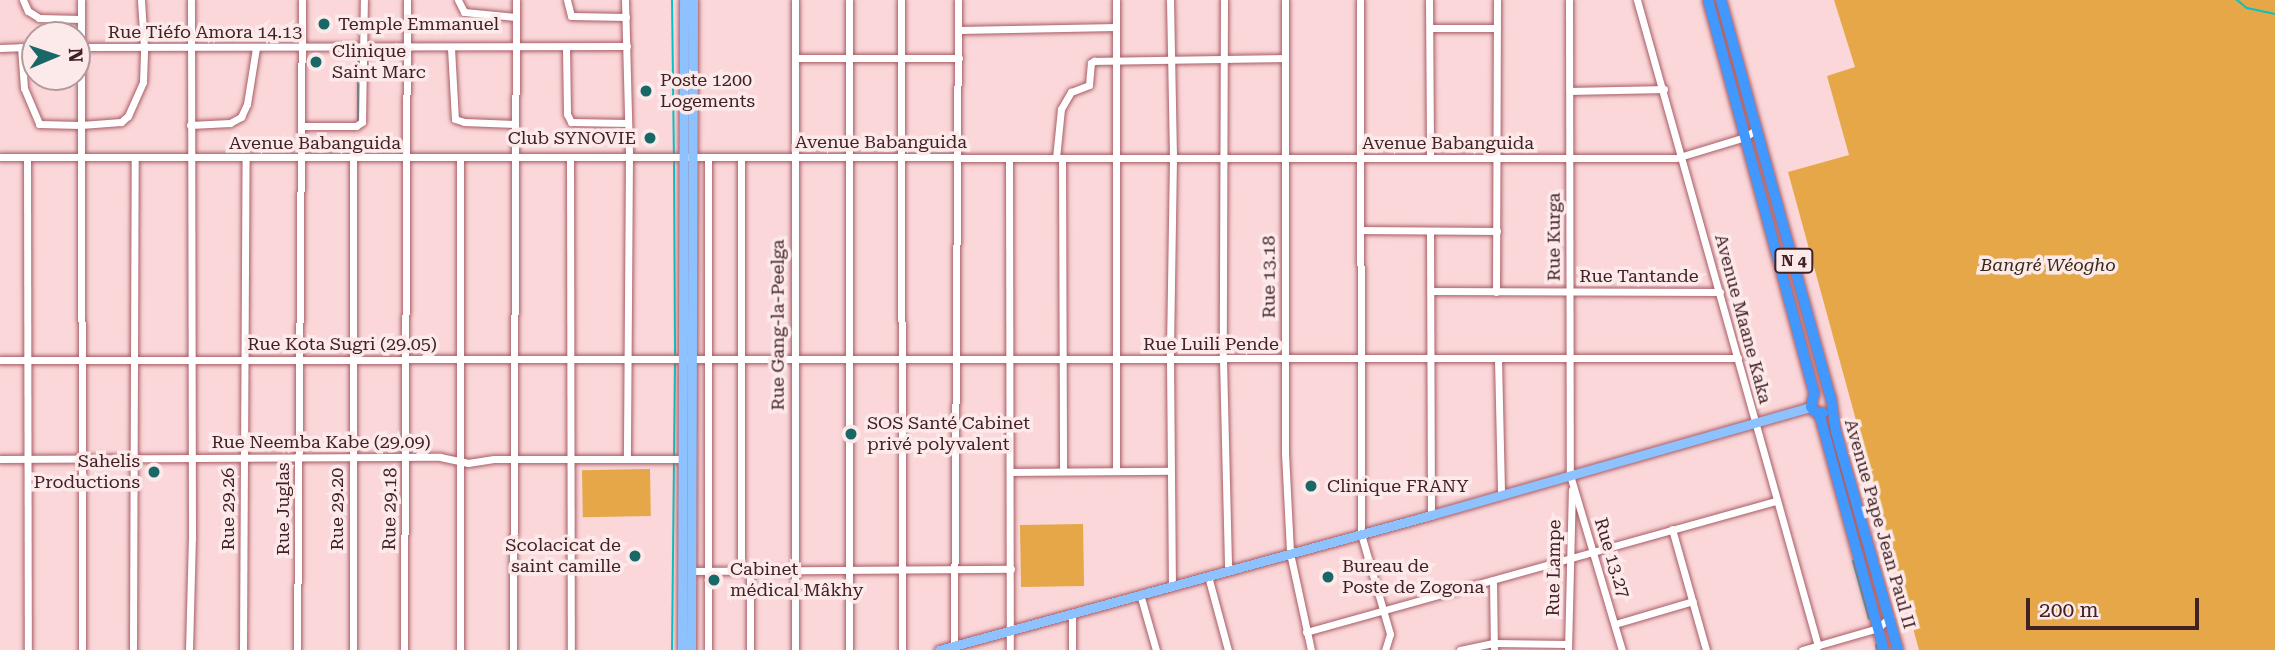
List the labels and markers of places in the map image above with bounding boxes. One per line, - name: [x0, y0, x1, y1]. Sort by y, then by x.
- place label: Temple Emmanuel: [338, 13, 499, 35]
- marker: Temple Emmanuel: [316, 16, 332, 32]
- place label: Clinique Saint Marc: [332, 41, 426, 84]
- marker: Clinique Saint Marc: [306, 52, 326, 72]
- place label: Poste 1200 Logements: [660, 70, 755, 112]
- marker: Poste 1200 Logements: [638, 83, 654, 99]
- place label: Club SYNOVIE: [508, 127, 636, 149]
- marker: Club SYNOVIE: [642, 130, 658, 146]
- place label: SOS Santé Cabinet privé polyvalent: [867, 413, 1030, 456]
- marker: SOS Santé Cabinet privé polyvalent: [841, 424, 861, 444]
- place label: Sahelis Productions: [34, 451, 140, 494]
- marker: Sahelis Productions: [146, 464, 162, 480]
- place label: Clinique FRANY: [1327, 475, 1468, 497]
- marker: Clinique FRANY: [1301, 476, 1321, 496]
- place label: Scolacicat de saint camille: [505, 535, 621, 578]
- marker: Scolacicat de saint camille: [627, 548, 643, 564]
- place label: Bureau de Poste de Zogona: [1342, 556, 1484, 598]
- place label: Cabinet médical Mâkhy: [730, 559, 863, 602]
- marker: Bureau de Poste de Zogona: [1320, 569, 1336, 585]
- marker: Cabinet médical Mâkhy: [704, 570, 724, 590]

